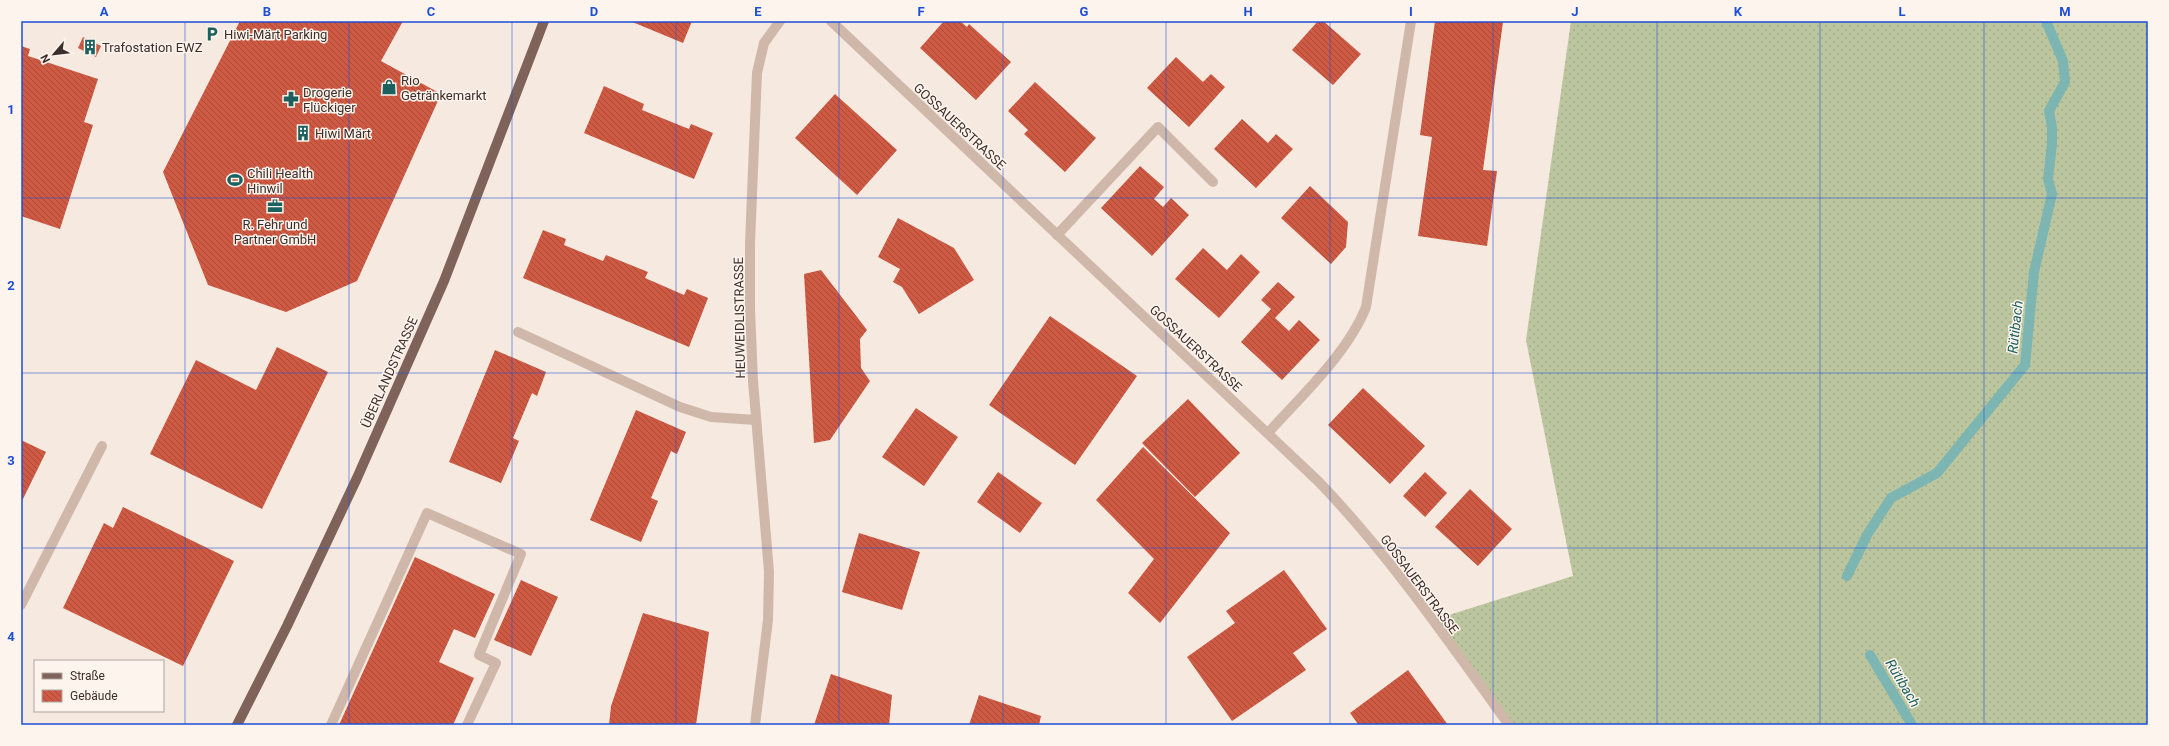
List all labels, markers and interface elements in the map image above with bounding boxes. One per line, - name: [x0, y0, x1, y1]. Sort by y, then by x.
- text: A: [100, 4, 109, 19]
- text: B: [263, 4, 271, 19]
- text: C: [427, 4, 436, 19]
- text: D: [590, 4, 598, 19]
- text: E: [754, 4, 762, 19]
- text: F: [917, 4, 925, 19]
- text: G: [1080, 4, 1089, 19]
- text: H: [1243, 4, 1253, 19]
- text: I: [1409, 4, 1413, 19]
- text: J: [1571, 4, 1579, 19]
- text: K: [1734, 4, 1743, 19]
- text: L: [1898, 4, 1906, 19]
- text: M: [2059, 4, 2071, 19]
- parking icon: Hiwi-Märt Parking: [203, 25, 221, 43]
- place label: Hiwi-Märt Parking: [224, 27, 327, 42]
- north arrow: [34, 34, 74, 74]
- building icon: Trafostation EWZ: [81, 38, 99, 56]
- place label: Trafostation EWZ: [102, 40, 203, 55]
- text: N: [38, 52, 53, 65]
- place label: Rio Getränkemarkt: [401, 73, 486, 103]
- shop icon: Rio Getränkemarkt: [380, 78, 398, 96]
- street label: GOSSAUERSTRASSE: [911, 80, 1009, 173]
- place label: Drogerie Flückiger: [303, 85, 356, 115]
- pharmacy icon: Drogerie Flückiger: [282, 90, 300, 108]
- text: 1: [7, 102, 15, 117]
- building icon: Hiwi Märt: [294, 124, 312, 142]
- place label: Hiwi Märt: [315, 126, 371, 141]
- place label: Chili Health Hinwil: [247, 166, 313, 196]
- sports icon: Chili Health Hinwil: [226, 171, 244, 189]
- office icon: R. Fehr und Partner GmbH: [266, 197, 284, 215]
- place label: R. Fehr und Partner GmbH: [234, 217, 316, 247]
- street label: HEUWEIDLISTRASSE: [731, 257, 748, 379]
- text: 2: [7, 278, 15, 293]
- water label: Rütibach: [2004, 300, 2026, 354]
- street label: GOSSAUERSTRASSE: [1147, 302, 1245, 395]
- street label: ÜBERLANDSTRASSE: [358, 314, 421, 430]
- text: 3: [7, 453, 15, 468]
- street label: GOSSAUERSTRASSE: [1377, 532, 1462, 637]
- text: 4: [7, 629, 15, 644]
- water label: Rütibach: [1882, 656, 1924, 710]
- legend: [34, 660, 164, 712]
- text: Straße: [70, 669, 105, 683]
- text: Gebäude: [70, 689, 118, 703]

